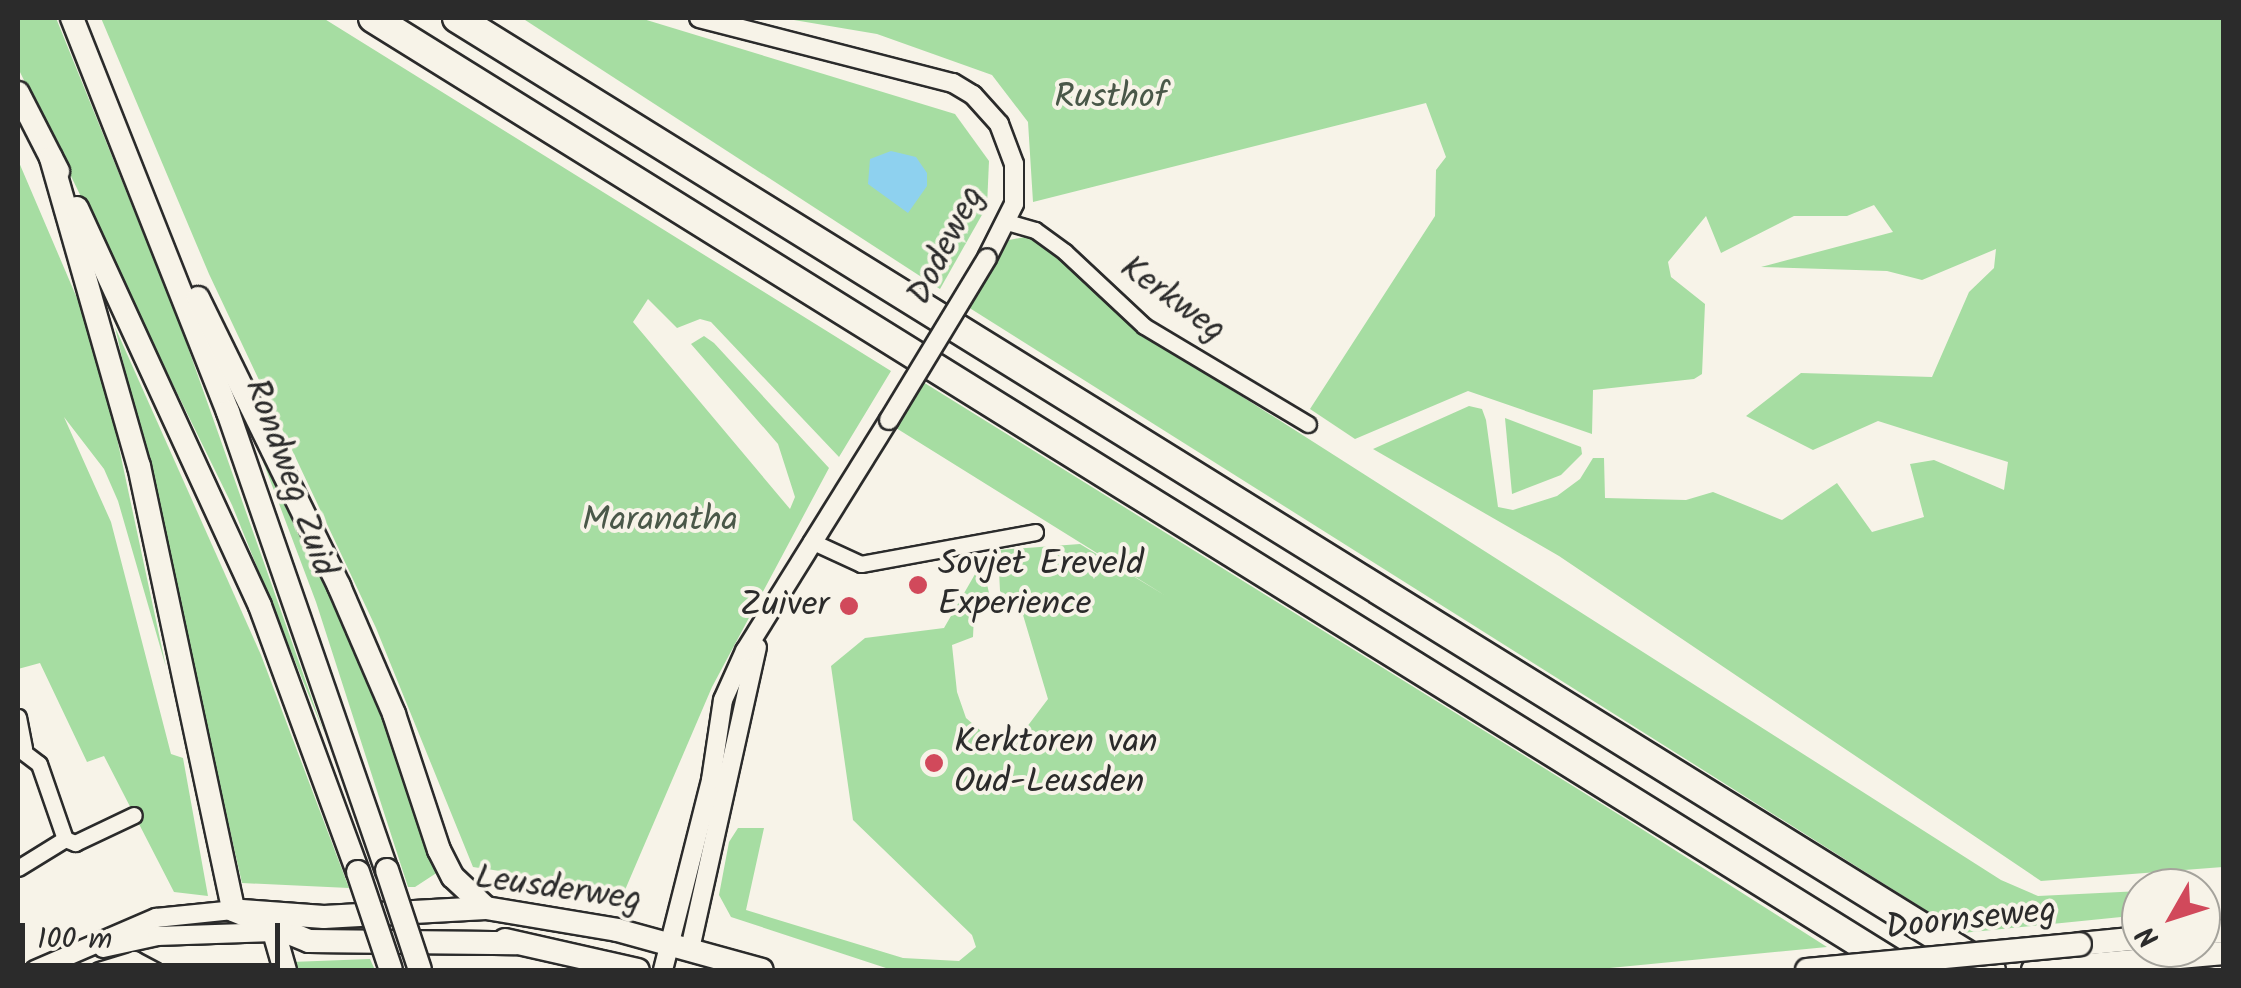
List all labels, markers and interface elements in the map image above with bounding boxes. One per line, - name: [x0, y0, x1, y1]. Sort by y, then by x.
- park label: Rusthof: [1054, 77, 1168, 119]
- street label: Dodeweg: [899, 180, 995, 312]
- street label: Kerkweg: [1111, 248, 1233, 352]
- street label: Rondweg Zuid: [234, 374, 344, 582]
- park label: Maranatha: [582, 500, 738, 542]
- place label: Sovjet Ereveld Experience: [938, 544, 1144, 626]
- marker: Sovjet Ereveld Experience: [907, 574, 929, 596]
- place label: Zuiver: [740, 585, 829, 627]
- marker: Zuiver: [838, 595, 860, 617]
- place label: Kerktoren van Oud-Leusden: [954, 722, 1158, 804]
- marker: Kerktoren van Oud-Leusden: [923, 752, 945, 774]
- street label: Leusderweg: [472, 858, 644, 922]
- north arrow: [2121, 868, 2221, 968]
- street label: Doornseweg: [1884, 890, 2058, 950]
- scale bar: [25, 903, 285, 965]
- text: N: [2126, 915, 2172, 957]
- text: 100 m: [37, 916, 112, 964]

